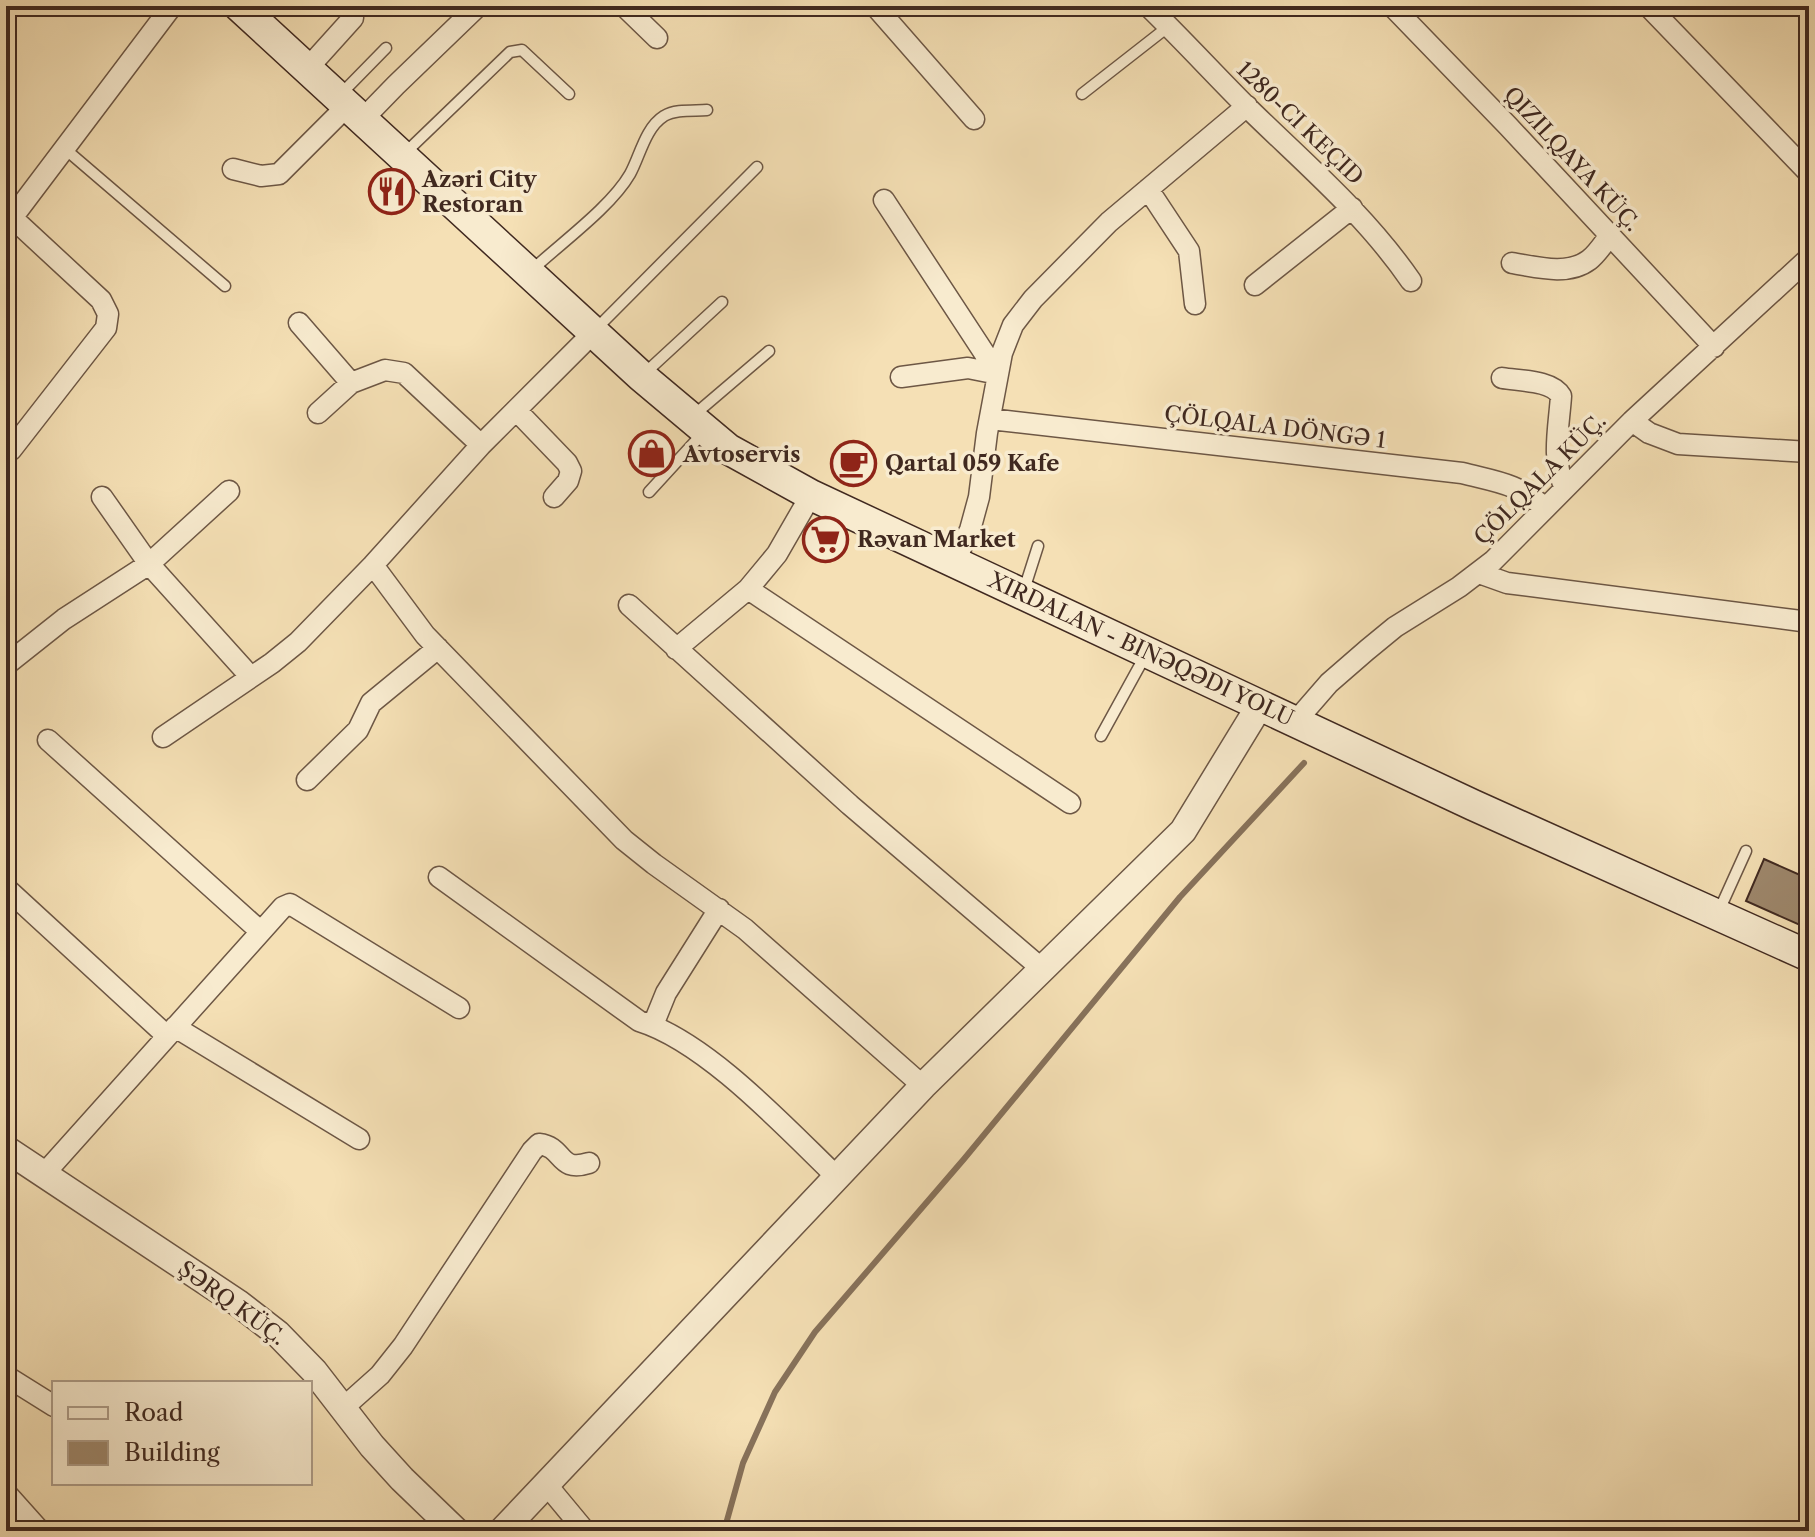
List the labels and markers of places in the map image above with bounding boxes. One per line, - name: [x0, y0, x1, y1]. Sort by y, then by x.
- place label: Azəri City Restoran: [421, 166, 537, 218]
- restaurant icon: Azəri City Restoran: [367, 168, 415, 216]
- shop icon: Avtoservis: [628, 430, 676, 478]
- cafe icon: Qartal 059 Kafe: [830, 439, 878, 487]
- place label: Avtoservis: [682, 441, 800, 468]
- place label: Qartal 059 Kafe: [885, 450, 1059, 477]
- supermarket icon: Rəvan Market: [802, 515, 850, 563]
- place label: Rəvan Market: [857, 526, 1016, 553]

